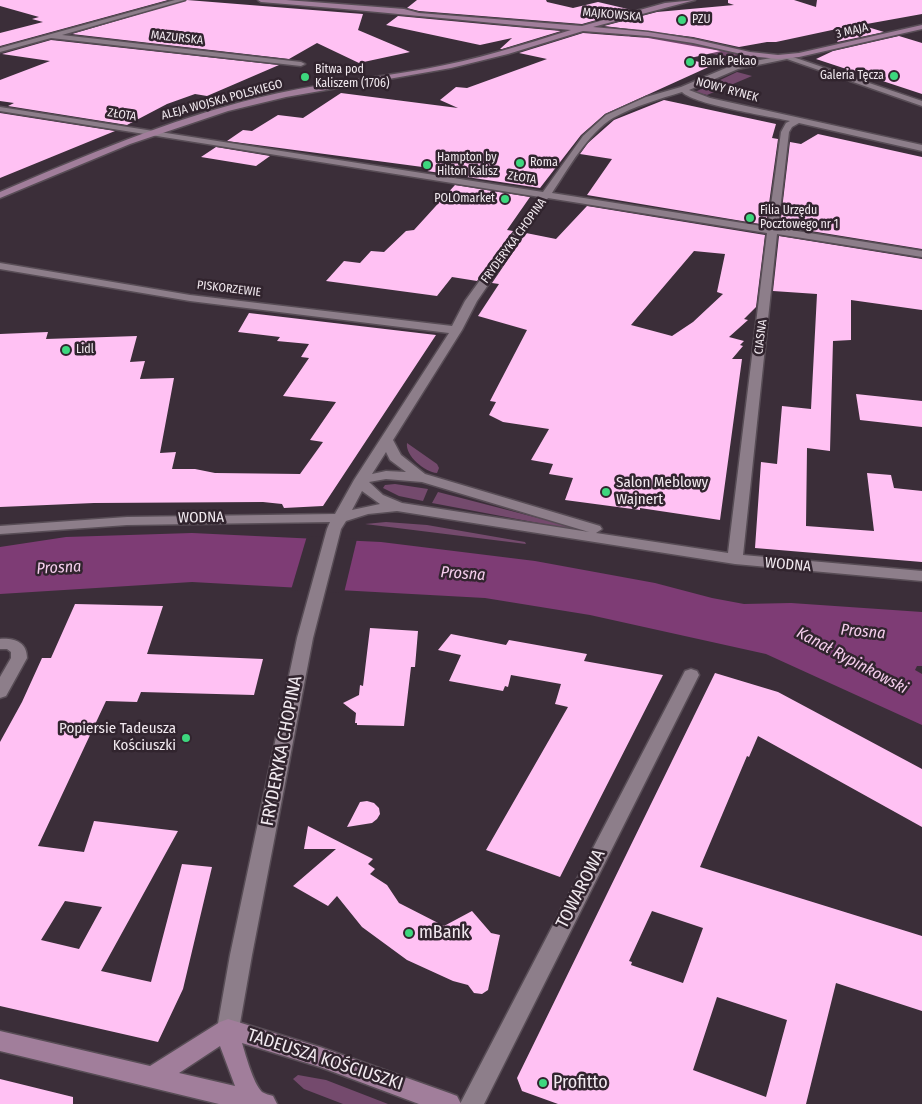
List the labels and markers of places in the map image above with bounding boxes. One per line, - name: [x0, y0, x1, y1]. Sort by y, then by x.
- place label: PZU: [692, 13, 710, 27]
- marker: PZU: [676, 14, 688, 26]
- place label: Bank Pekao: [700, 55, 757, 69]
- marker: Bank Pekao: [684, 56, 696, 68]
- place label: Bitwa pod Kaliszem (1706): [315, 63, 389, 91]
- place label: Galeria Tęcza: [820, 69, 884, 83]
- marker: Galeria Tęcza: [888, 70, 900, 82]
- marker: Bitwa pod Kaliszem (1706): [299, 71, 311, 83]
- place label: Hampton by Hilton Kalisz: [437, 151, 498, 179]
- place label: Roma: [530, 156, 558, 170]
- marker: Roma: [514, 157, 526, 169]
- marker: Hampton by Hilton Kalisz: [421, 159, 433, 171]
- place label: POLOmarket: [434, 192, 495, 206]
- marker: POLOmarket: [499, 193, 511, 205]
- place label: Filia Urzędu Pocztowego nr 1: [760, 204, 839, 232]
- marker: Filia Urzędu Pocztowego nr 1: [744, 212, 756, 224]
- place label: Lidl: [76, 343, 94, 357]
- marker: Lidl: [60, 344, 72, 356]
- place label: Salon Meblowy Wajnert: [616, 474, 708, 509]
- marker: Salon Meblowy Wajnert: [600, 486, 612, 498]
- place label: Popiersie Tadeusza Kościuszki: [59, 720, 176, 755]
- marker: Popiersie Tadeusza Kościuszki: [180, 732, 192, 744]
- place label: mBank: [419, 922, 469, 944]
- marker: mBank: [403, 927, 415, 939]
- place label: Profitto: [553, 1072, 608, 1094]
- marker: Profitto: [537, 1077, 549, 1089]

